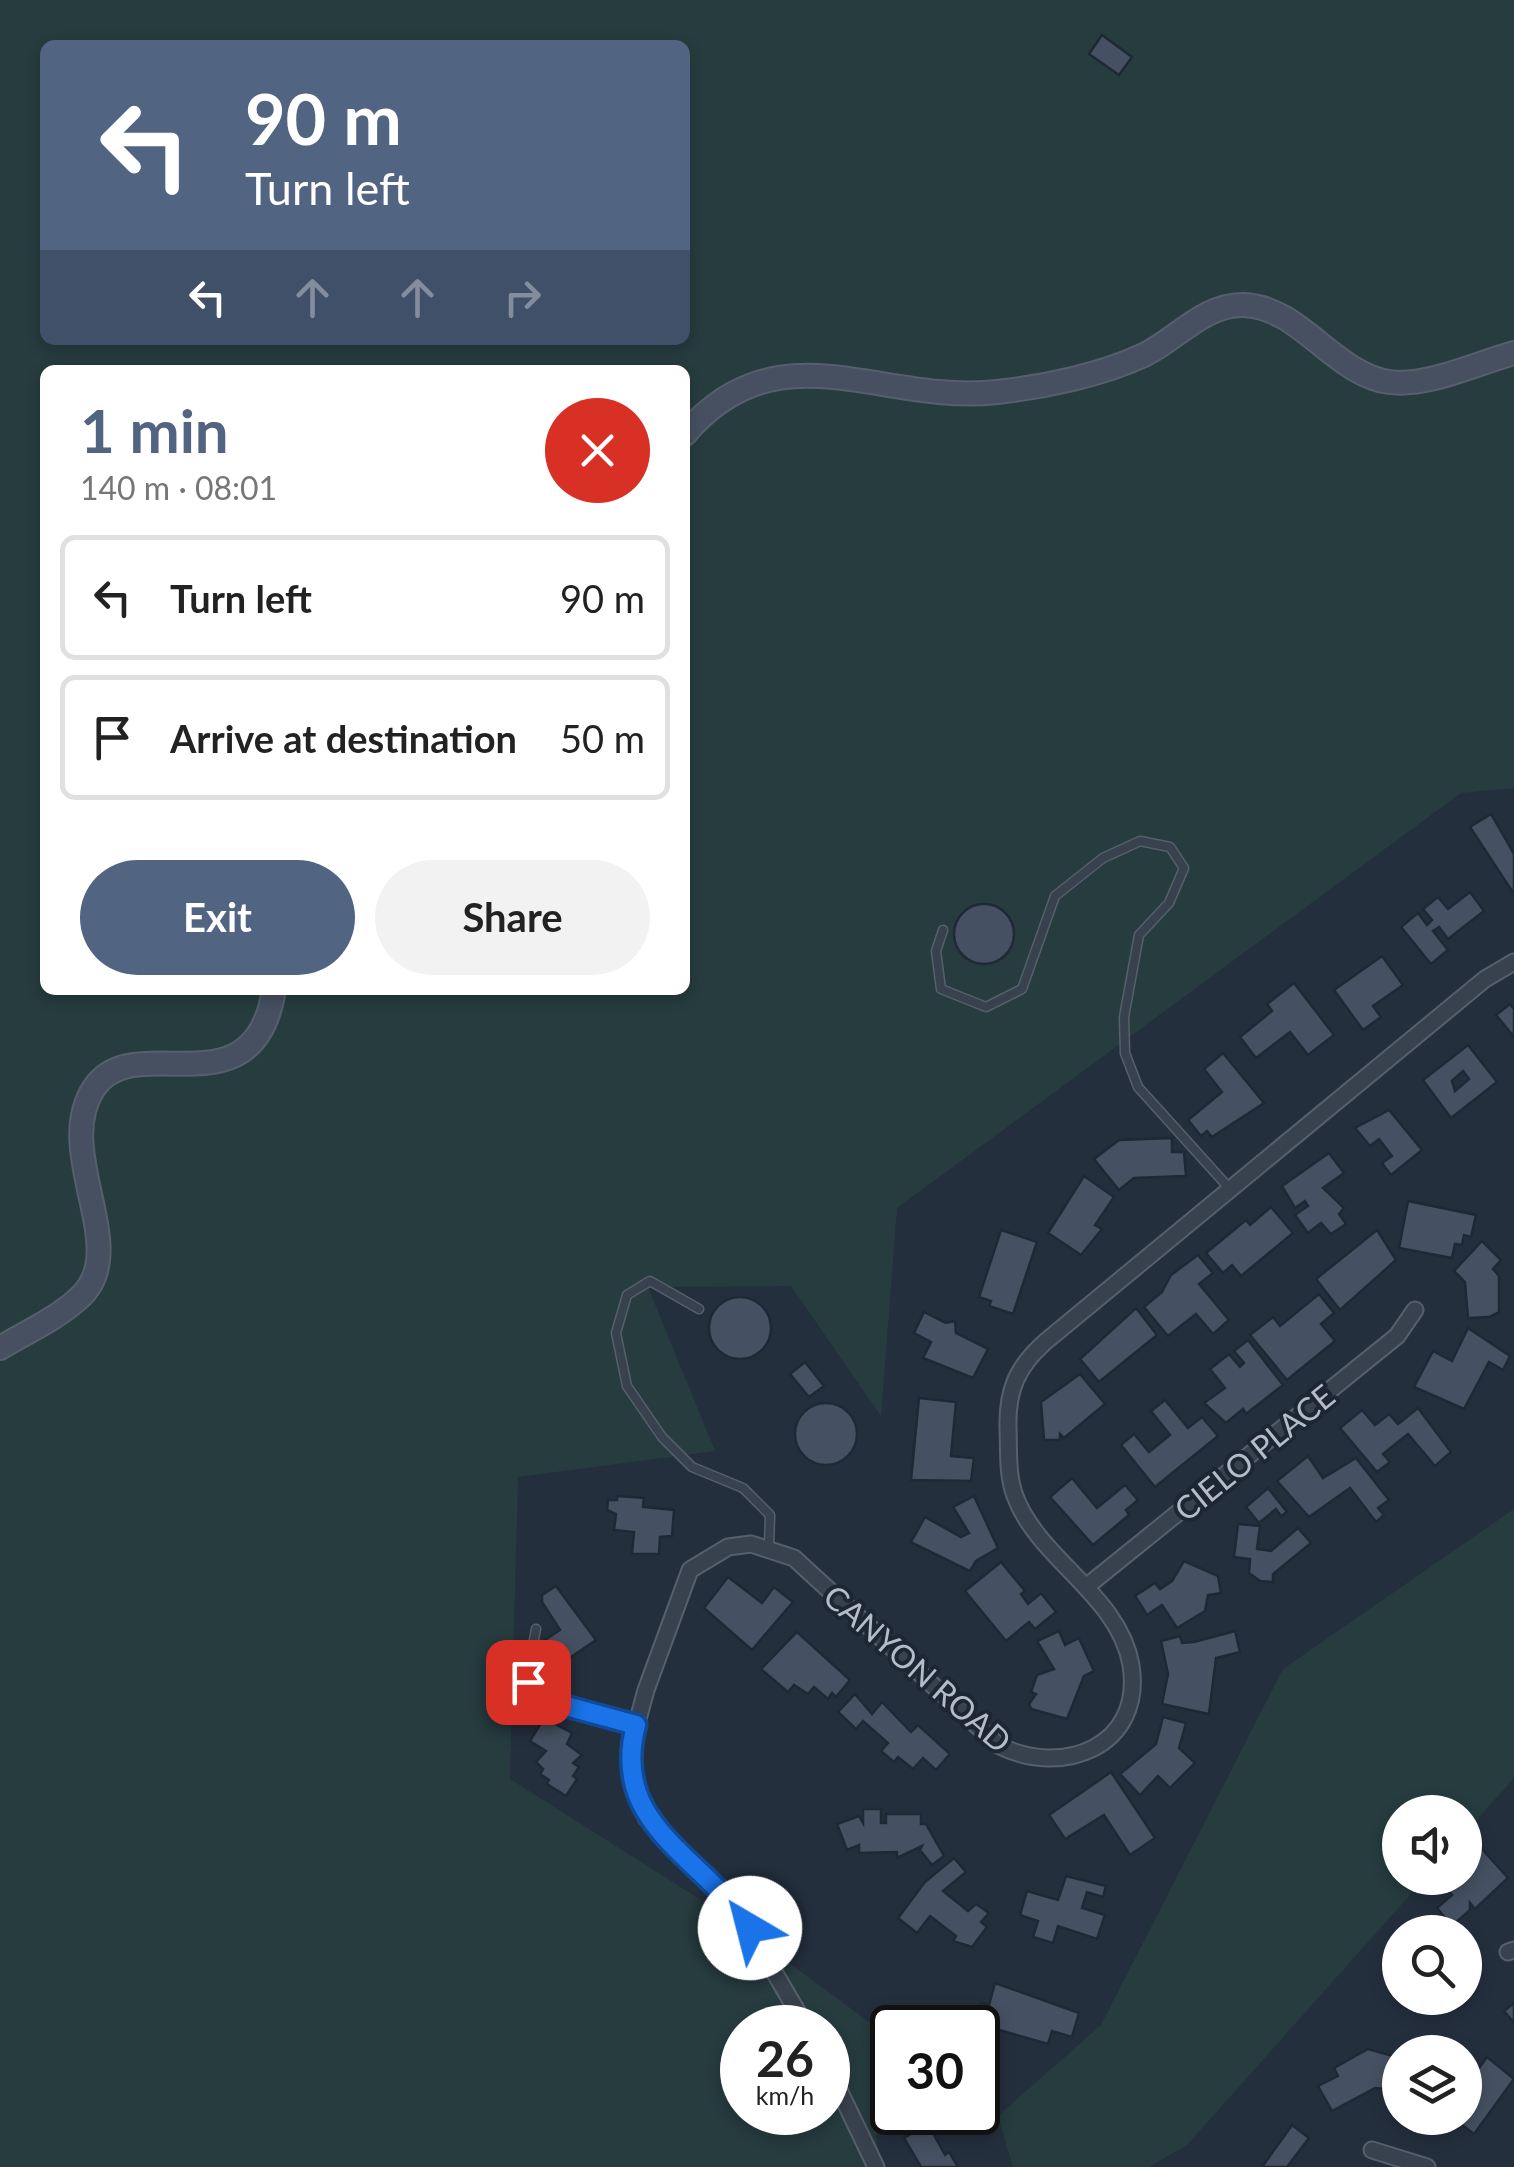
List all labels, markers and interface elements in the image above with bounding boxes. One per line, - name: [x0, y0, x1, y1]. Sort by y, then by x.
- text: 90 m: [245, 76, 402, 160]
- icon: left: [80, 80, 210, 210]
- text: Turn left: [245, 161, 410, 215]
- icon: left: [180, 270, 235, 325]
- icon: ahead: [285, 270, 340, 325]
- icon: ahead: [390, 270, 445, 325]
- icon: right: [495, 270, 550, 325]
- text: 1 min: [80, 394, 229, 466]
- button: close: [545, 398, 650, 503]
- text: 140 m · 08:01: [80, 468, 277, 507]
- icon: left: [85, 570, 140, 625]
- text: Turn left: [170, 575, 312, 621]
- text: 90 m: [560, 575, 645, 621]
- icon: arrive: [85, 710, 140, 765]
- text: Arrive at destination: [170, 715, 517, 761]
- text: 50 m: [560, 715, 645, 761]
- button: Exit: [80, 860, 355, 975]
- button: Share: [375, 860, 650, 975]
- street label: CIELO PLACE: [1166, 1376, 1342, 1528]
- street label: CANYON ROAD: [816, 1576, 1020, 1760]
- pin: [486, 1640, 571, 1725]
- icon: arrive: [501, 1655, 556, 1710]
- map controls: [1382, 1795, 1482, 2135]
- button: sound: [1382, 1795, 1482, 1895]
- position arrow: [698, 1876, 802, 1980]
- button: search: [1382, 1915, 1482, 2015]
- speed limit sign: 30: [870, 2005, 1000, 2135]
- text: 26: [756, 2028, 814, 2088]
- button: layers: [1382, 2035, 1482, 2135]
- text: km/h: [756, 2080, 814, 2110]

